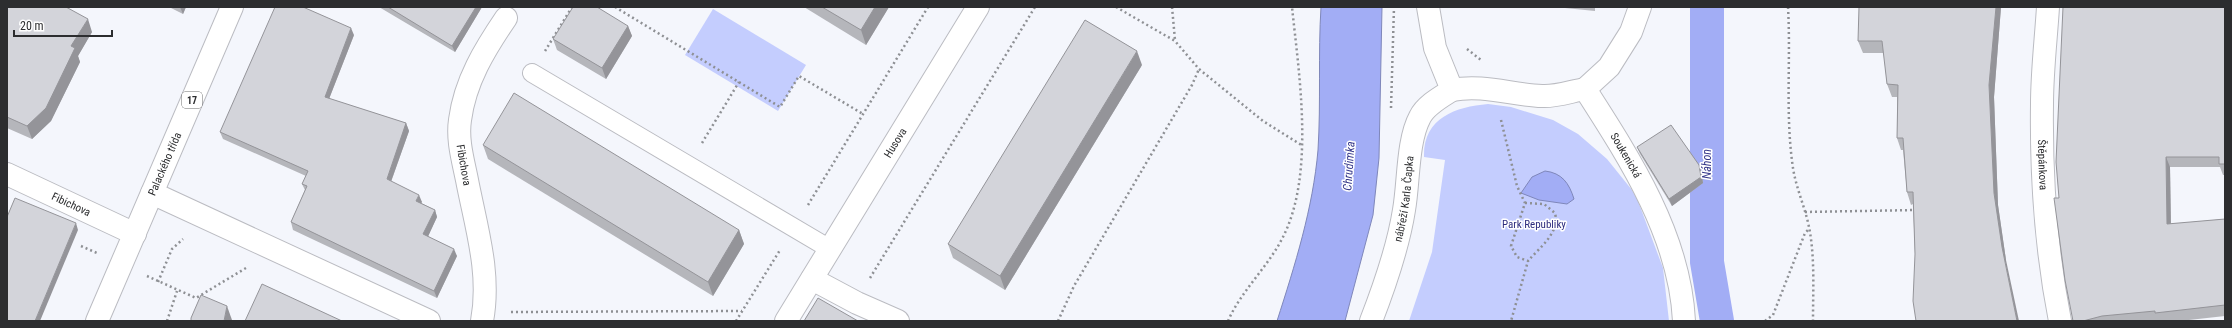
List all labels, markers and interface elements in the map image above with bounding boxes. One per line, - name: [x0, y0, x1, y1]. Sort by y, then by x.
- scale bar: [14, 12, 112, 38]
- text: 20 m: [20, 19, 44, 33]
- road number: 17: [182, 92, 202, 108]
- street label: Husova: [881, 126, 909, 160]
- street label: Palackého třída: [146, 130, 184, 198]
- street label: Soukenická: [1607, 131, 1644, 180]
- street label: Štěpánkova: [2035, 139, 2050, 190]
- water label: Chrudimka: [1340, 141, 1358, 191]
- street label: Fibichova: [454, 144, 474, 187]
- water label: Náhon: [1700, 149, 1714, 179]
- street label: nábřeží Karla Čapka: [1392, 155, 1417, 243]
- street label: Fibichova: [49, 190, 93, 219]
- park label: Park Republiky: [1502, 218, 1566, 231]

